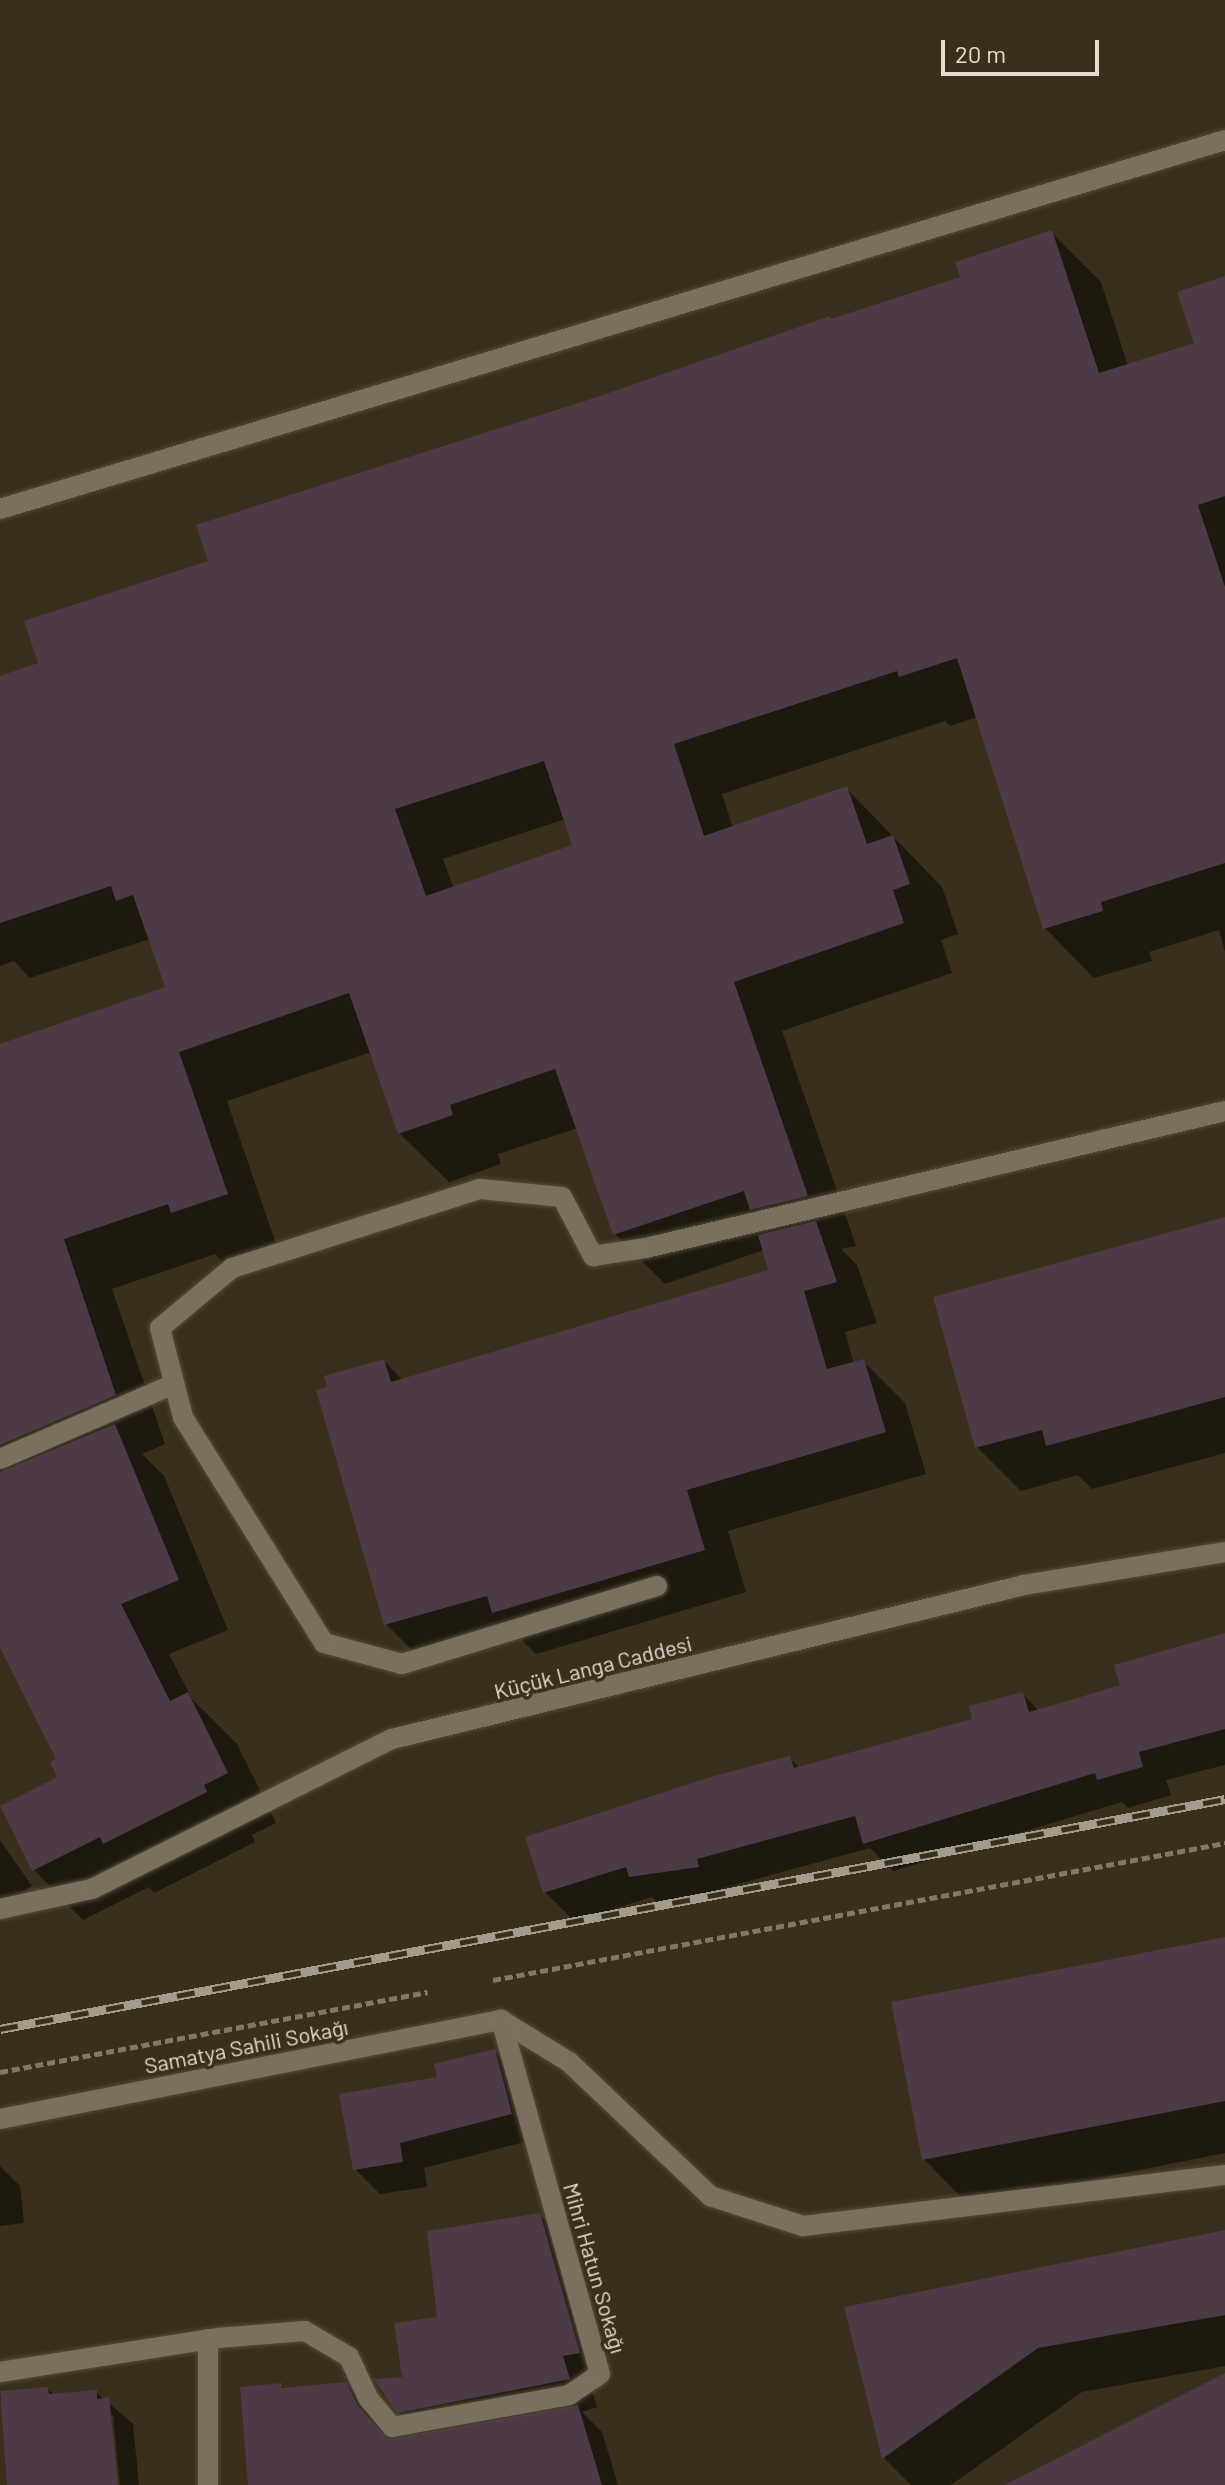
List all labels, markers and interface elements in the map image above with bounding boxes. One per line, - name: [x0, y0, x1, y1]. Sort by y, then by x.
- scale bar: [945, 24, 1103, 74]
- text: 20 m: [955, 39, 1006, 68]
- street label: Küçük Langa Caddesi: [491, 1630, 695, 1704]
- street label: Samatya Sahili Sokağı: [142, 2013, 350, 2079]
- street label: Mihri Hatun Sokağı: [558, 2180, 632, 2356]

